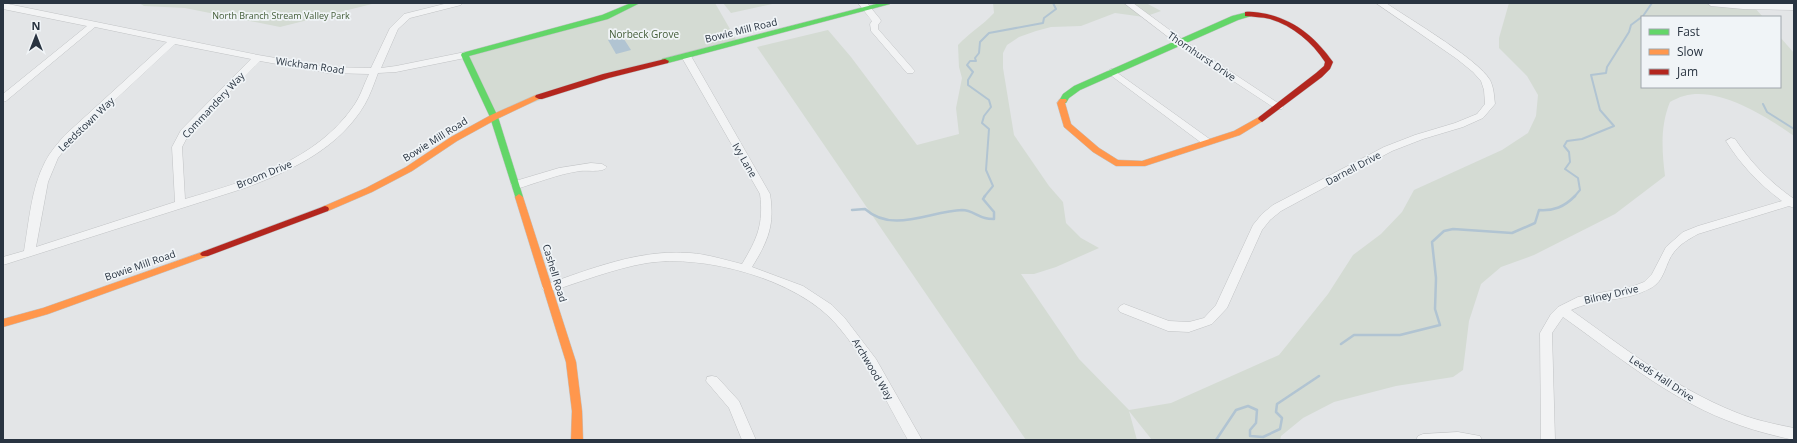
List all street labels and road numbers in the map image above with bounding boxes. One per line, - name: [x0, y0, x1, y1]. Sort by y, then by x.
- street label: Bowie Mill Road: [703, 14, 779, 46]
- street label: Thornhurst Drive: [1165, 28, 1239, 84]
- street label: Wickham Road: [275, 53, 345, 77]
- street label: Commandery Way: [179, 68, 248, 141]
- street label: Leedstown Way: [55, 93, 118, 154]
- street label: Bowie Mill Road: [400, 113, 470, 165]
- street label: Ivy Lane: [729, 140, 761, 180]
- street label: Darnell Drive: [1323, 147, 1383, 188]
- street label: Broom Drive: [234, 156, 294, 192]
- street label: Cashell Road: [540, 242, 570, 304]
- street label: Bowie Mill Road: [103, 246, 177, 284]
- street label: Bilney Drive: [1582, 281, 1640, 307]
- street label: Archwood Way: [849, 336, 897, 403]
- street label: Leeds Hall Drive: [1627, 352, 1698, 404]

